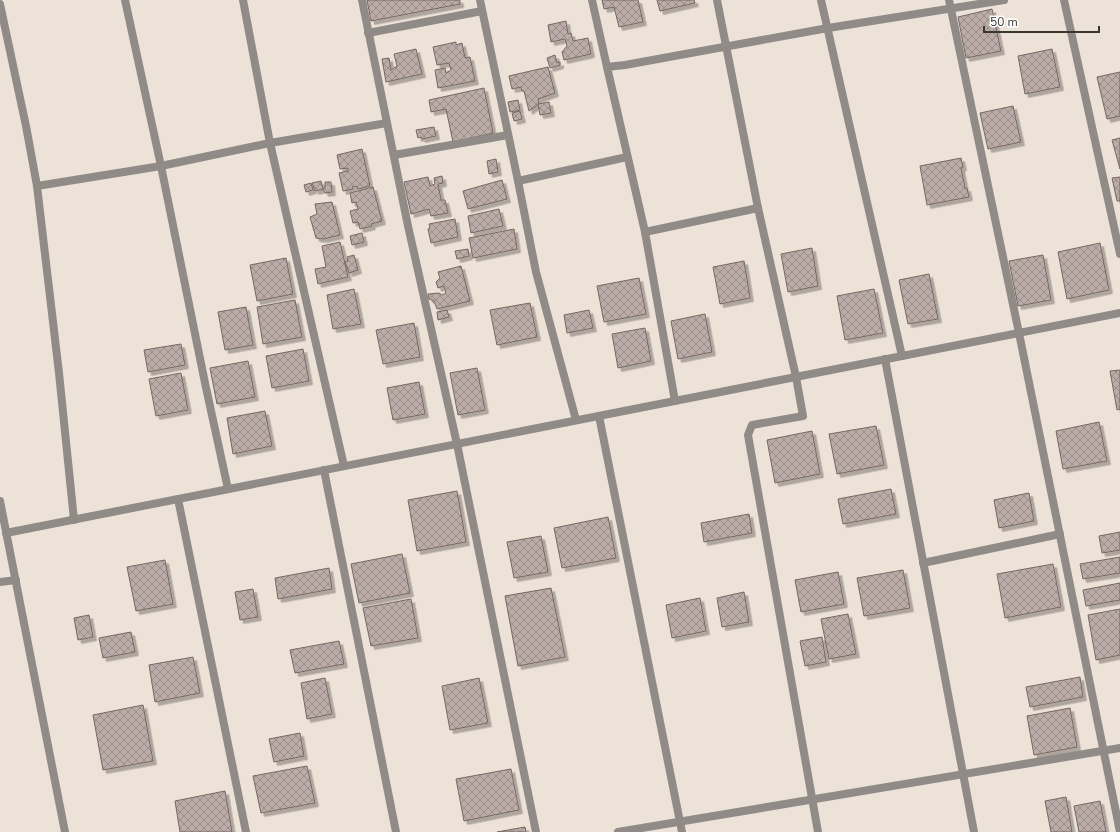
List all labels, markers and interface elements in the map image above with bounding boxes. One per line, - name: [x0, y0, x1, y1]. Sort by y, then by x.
- scale bar: [984, 8, 1099, 34]
- text: 50 m: [990, 14, 1018, 30]

